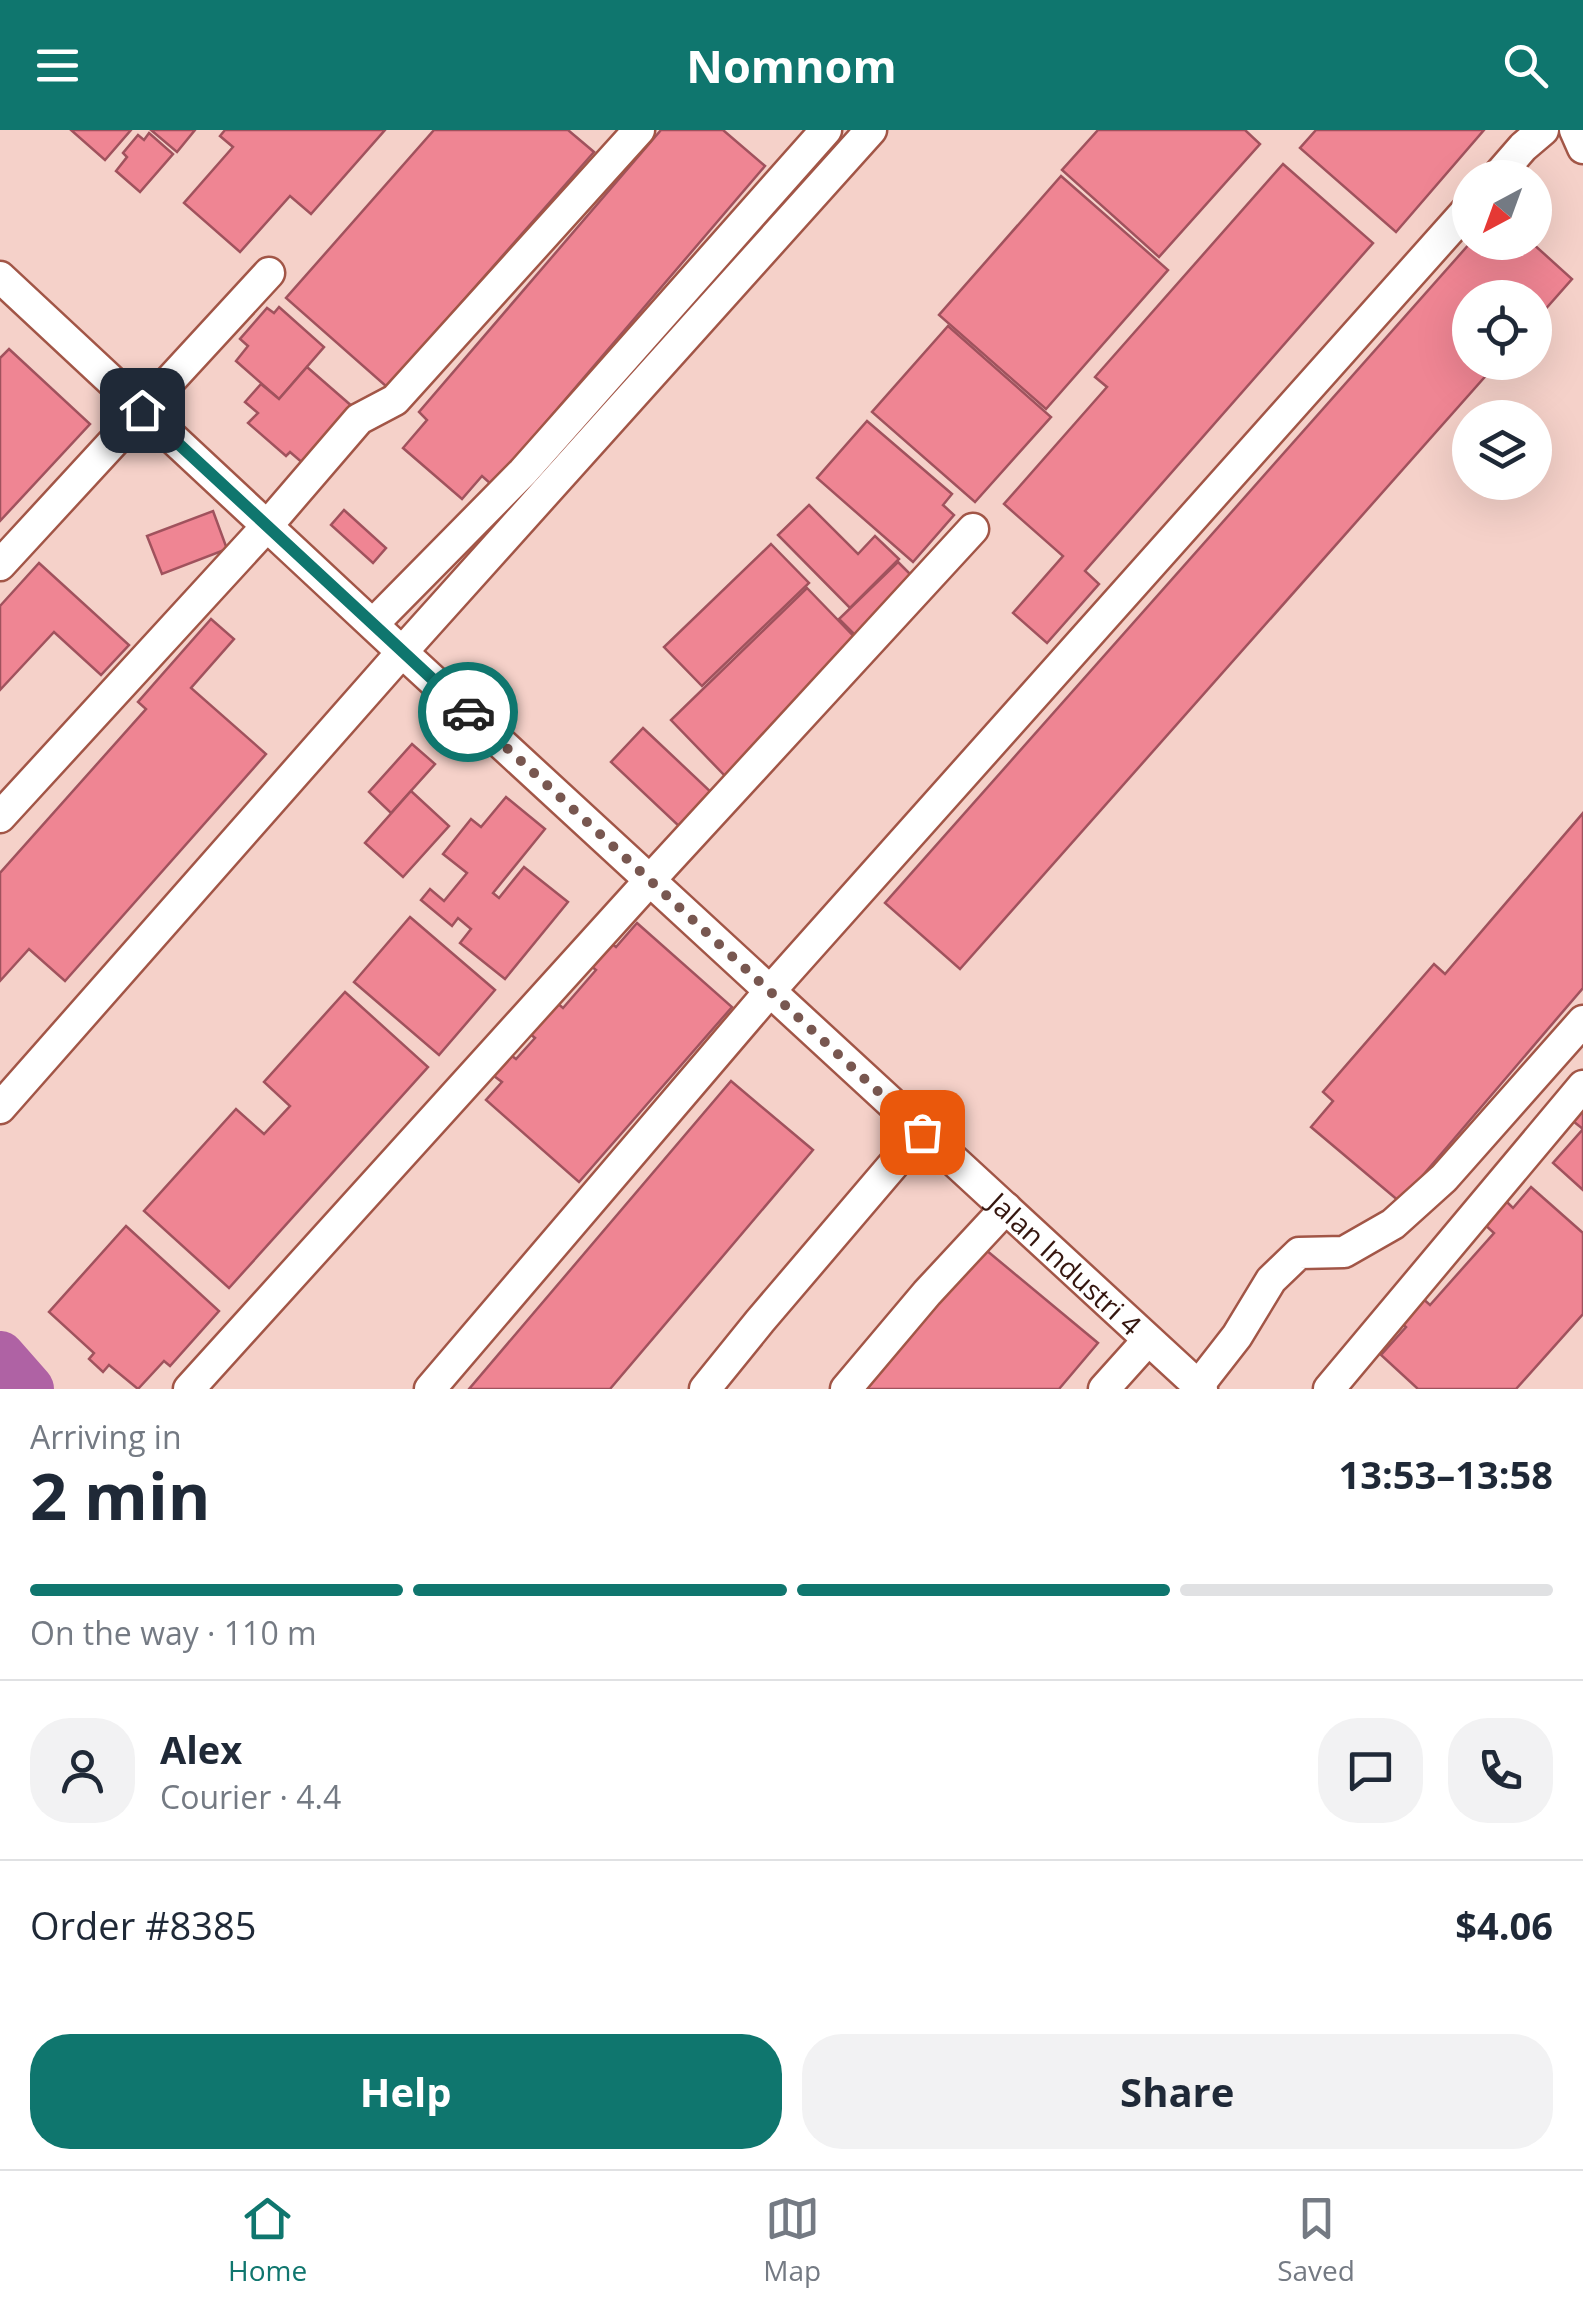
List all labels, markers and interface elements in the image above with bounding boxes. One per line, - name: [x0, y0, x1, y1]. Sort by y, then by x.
- text: Nomnom: [686, 35, 897, 96]
- icon: menu: [30, 38, 85, 93]
- icon: search: [1498, 38, 1553, 93]
- north arrow: [1452, 160, 1552, 260]
- map controls: [1452, 160, 1552, 500]
- button: locate: [1452, 280, 1552, 380]
- pin: [100, 368, 185, 453]
- icon: home: [115, 383, 170, 438]
- button: layers: [1452, 400, 1552, 500]
- courier: [418, 662, 518, 762]
- icon: car: [441, 685, 496, 740]
- pin: [880, 1090, 965, 1175]
- icon: bag: [895, 1105, 950, 1160]
- street label: Jalan Industri 4: [979, 1181, 1150, 1343]
- text: Arriving in: [30, 1415, 182, 1458]
- text: 13:53–13:58: [1339, 1448, 1553, 1500]
- text: 2 min: [30, 1451, 210, 1539]
- text: On the way · 110 m: [30, 1611, 317, 1654]
- button: person: [30, 1718, 135, 1823]
- button: chat: [1318, 1718, 1423, 1823]
- button: phone: [1448, 1718, 1553, 1823]
- text: Alex: [160, 1723, 242, 1775]
- text: Courier · 4.4: [160, 1775, 341, 1818]
- text: Order #8385: [30, 1899, 257, 1951]
- text: $4.06: [1455, 1899, 1553, 1951]
- button: Help: [30, 2034, 782, 2149]
- button: Share: [802, 2034, 1553, 2149]
- tab: Home: [228, 2191, 307, 2289]
- tab: Map: [763, 2191, 821, 2289]
- tab: Saved: [1277, 2191, 1355, 2289]

